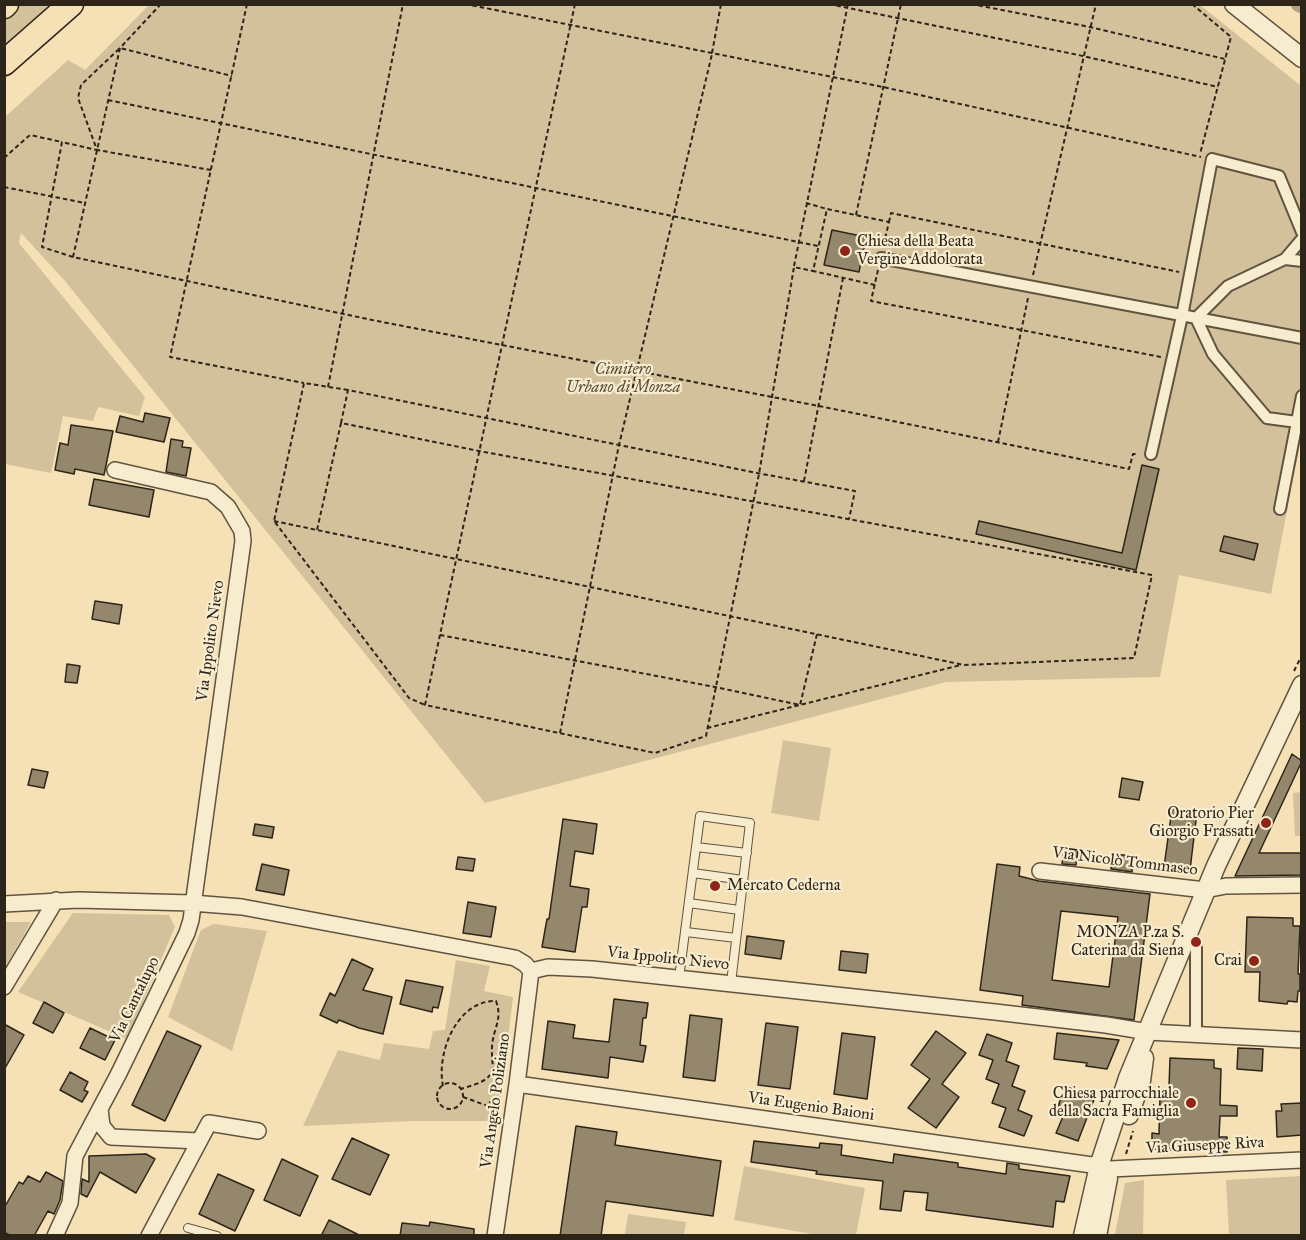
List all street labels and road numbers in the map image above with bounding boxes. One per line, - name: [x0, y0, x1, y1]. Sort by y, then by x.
- street label: Via Ippolito Nievo: [193, 579, 229, 703]
- street label: Via Nicolò Tommaseo: [1051, 844, 1199, 880]
- street label: Via Ippolito Nievo: [606, 943, 730, 975]
- street label: Via Cantalupo: [106, 954, 164, 1046]
- street label: Via Angelo Poliziano: [477, 1032, 515, 1170]
- street label: Via Eugenio Baioni: [747, 1089, 875, 1125]
- street label: Via Giuseppe Riva: [1145, 1133, 1265, 1159]

